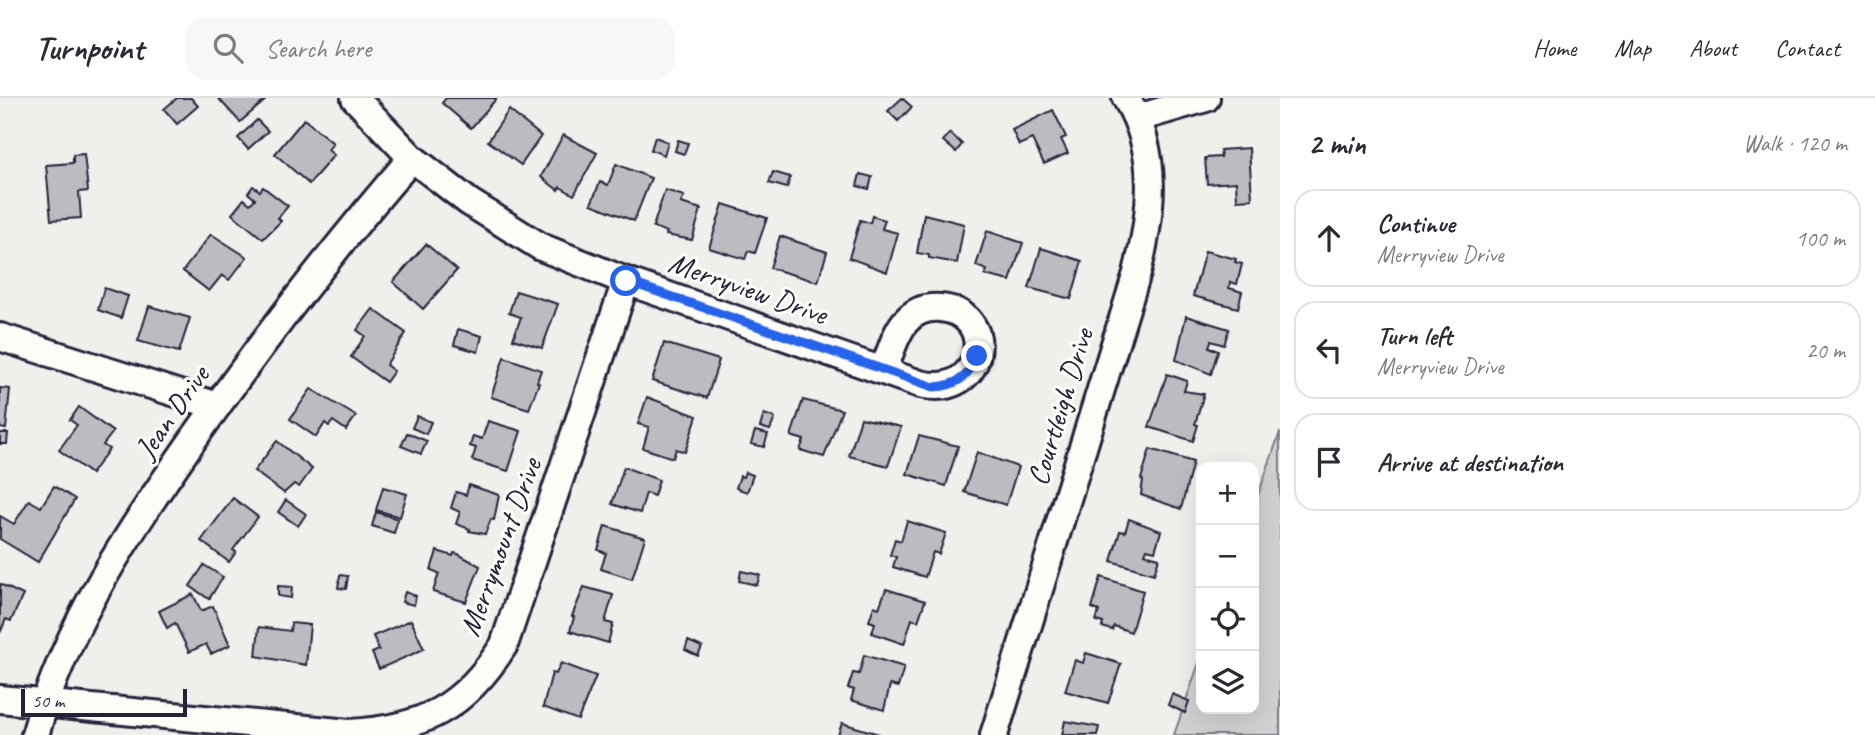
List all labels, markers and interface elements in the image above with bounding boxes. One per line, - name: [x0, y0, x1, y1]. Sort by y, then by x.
- search box: [185, 17, 675, 80]
- text: Turnpoint: [35, 27, 143, 69]
- icon: search: [209, 29, 247, 67]
- text: Search here: [265, 32, 371, 65]
- text: Home: [1533, 33, 1576, 63]
- text: Map: [1614, 33, 1651, 63]
- text: About: [1689, 33, 1737, 63]
- text: Contact: [1775, 33, 1840, 63]
- text: 2 min: [1308, 125, 1365, 163]
- text: Walk · 120 m: [1743, 129, 1847, 158]
- text: Continue: [1377, 207, 1455, 240]
- icon: ahead: [1310, 219, 1348, 257]
- text: 100 m: [1796, 224, 1845, 253]
- text: Merryview Drive: [1377, 240, 1503, 269]
- street label: Merryview Drive: [664, 243, 834, 334]
- route start: [610, 265, 641, 296]
- text: Turn left: [1377, 319, 1452, 352]
- street label: Courtleigh Drive: [1018, 322, 1103, 490]
- icon: left: [1310, 331, 1348, 369]
- text: 20 m: [1806, 336, 1845, 365]
- route end: [961, 340, 992, 371]
- text: Merryview Drive: [1377, 352, 1503, 381]
- street label: Jean Drive: [125, 356, 219, 467]
- icon: arrive: [1310, 443, 1348, 481]
- text: Arrive at destination: [1377, 446, 1563, 479]
- street label: Merrymount Drive: [450, 451, 550, 641]
- map controls: [1196, 462, 1259, 714]
- button: +: [1196, 462, 1259, 525]
- button: −: [1196, 525, 1259, 588]
- button: locate: [1196, 588, 1259, 651]
- button: layers: [1196, 651, 1259, 714]
- scale bar: [21, 686, 187, 718]
- text: 50 m: [32, 689, 64, 713]

